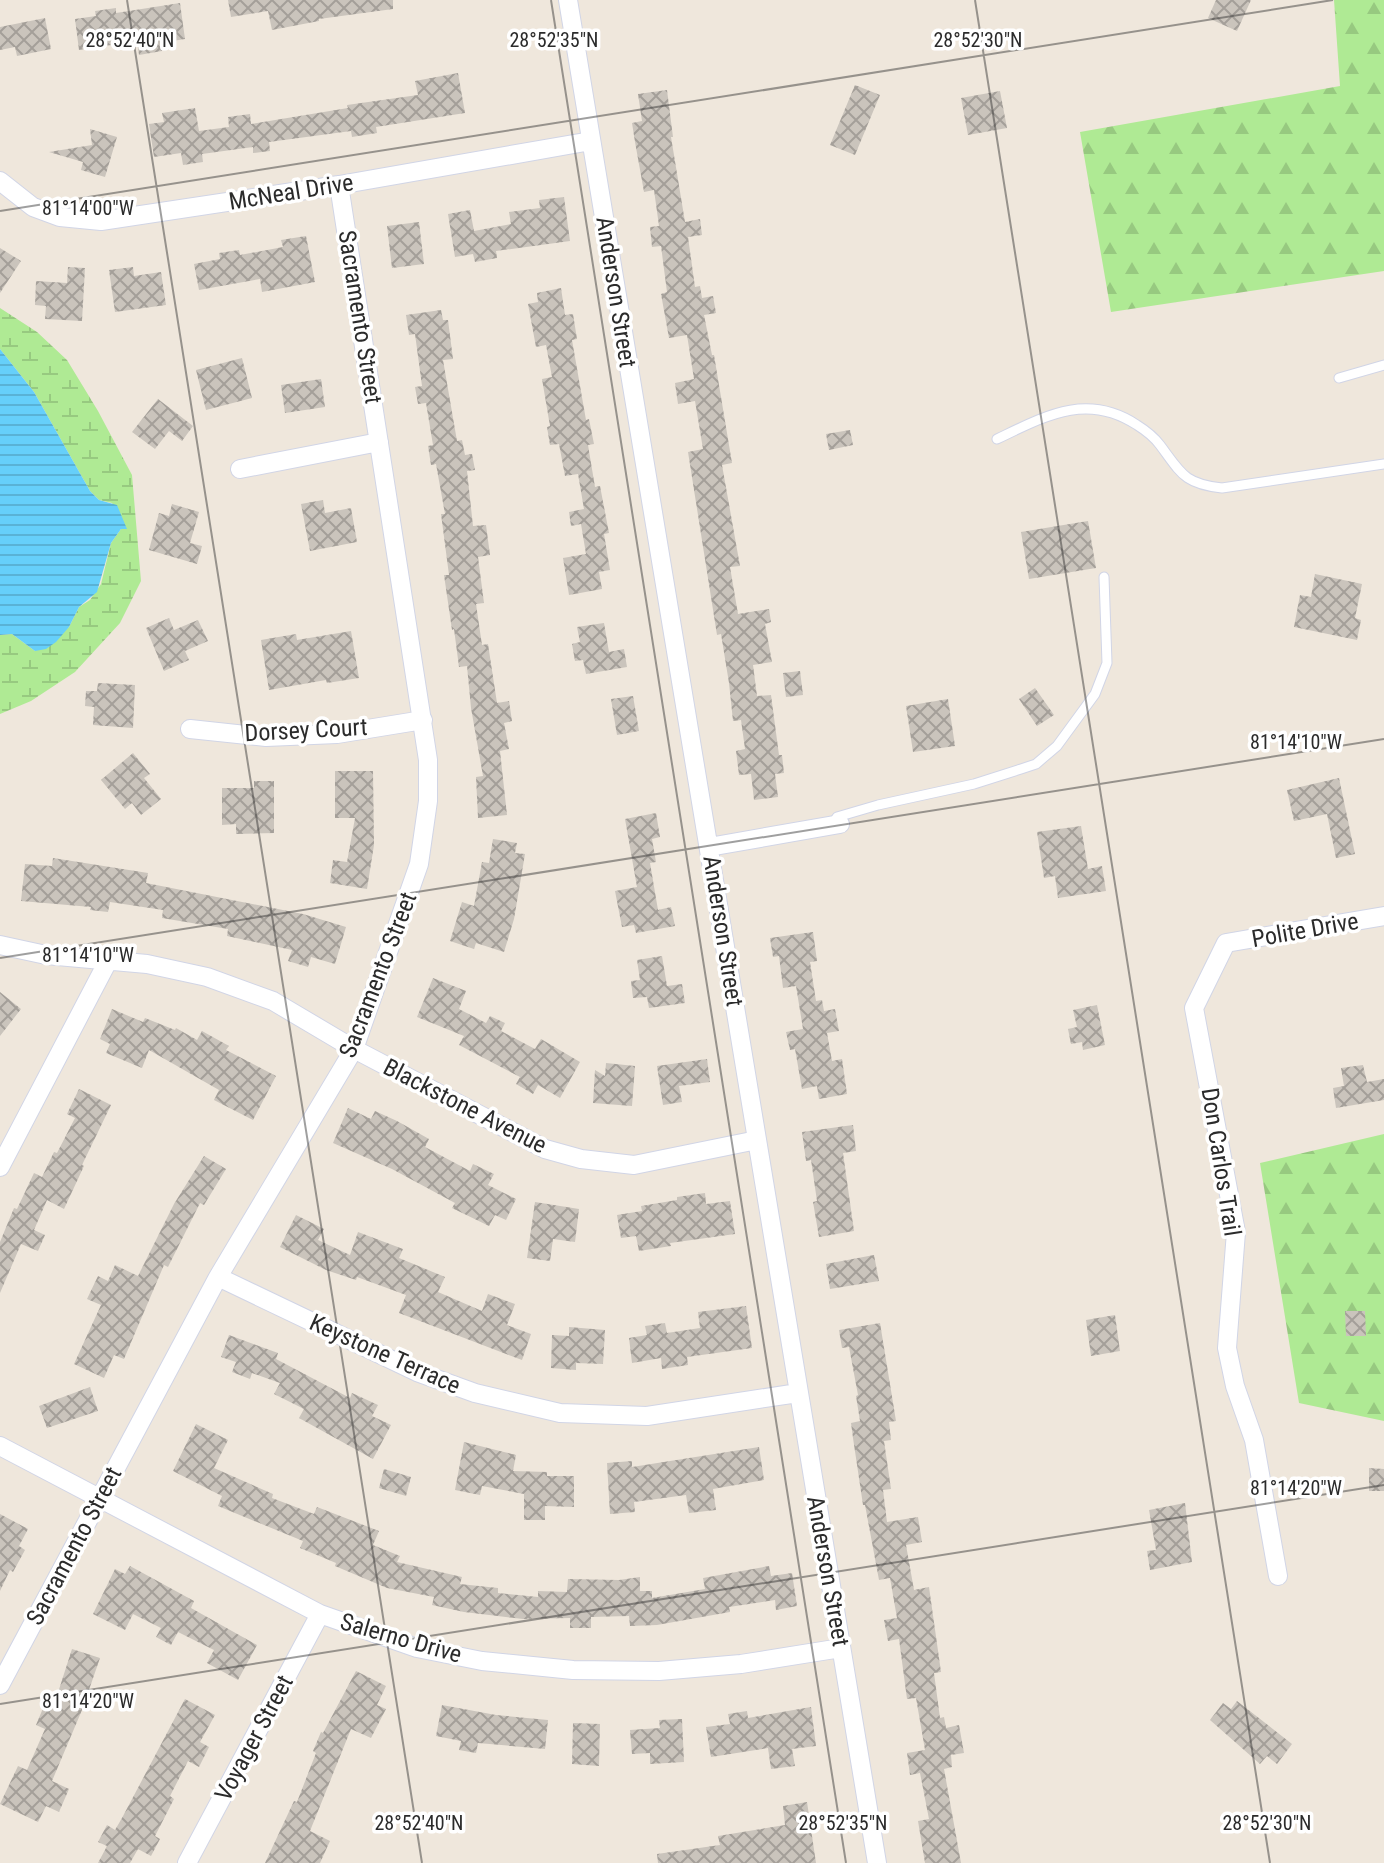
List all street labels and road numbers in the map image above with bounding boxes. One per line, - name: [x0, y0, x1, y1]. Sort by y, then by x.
- street label: McNeal Drive: [227, 168, 355, 216]
- street label: Anderson Street: [590, 215, 642, 369]
- street label: Sacramento Street: [332, 228, 388, 406]
- street label: Dorsey Court: [244, 713, 368, 747]
- street label: Anderson Street: [697, 854, 749, 1008]
- street label: Sacramento Street: [334, 888, 422, 1062]
- street label: Polite Drive: [1249, 907, 1361, 953]
- street label: Blackstone Avenue: [379, 1053, 551, 1159]
- street label: Don Carlos Trail: [1195, 1086, 1247, 1238]
- street label: Keystone Terrace: [305, 1308, 465, 1400]
- street label: Sacramento Street: [21, 1462, 127, 1630]
- street label: Anderson Street: [801, 1494, 855, 1648]
- street label: Salerno Drive: [337, 1607, 465, 1669]
- street label: Voyager Street: [209, 1670, 299, 1806]

